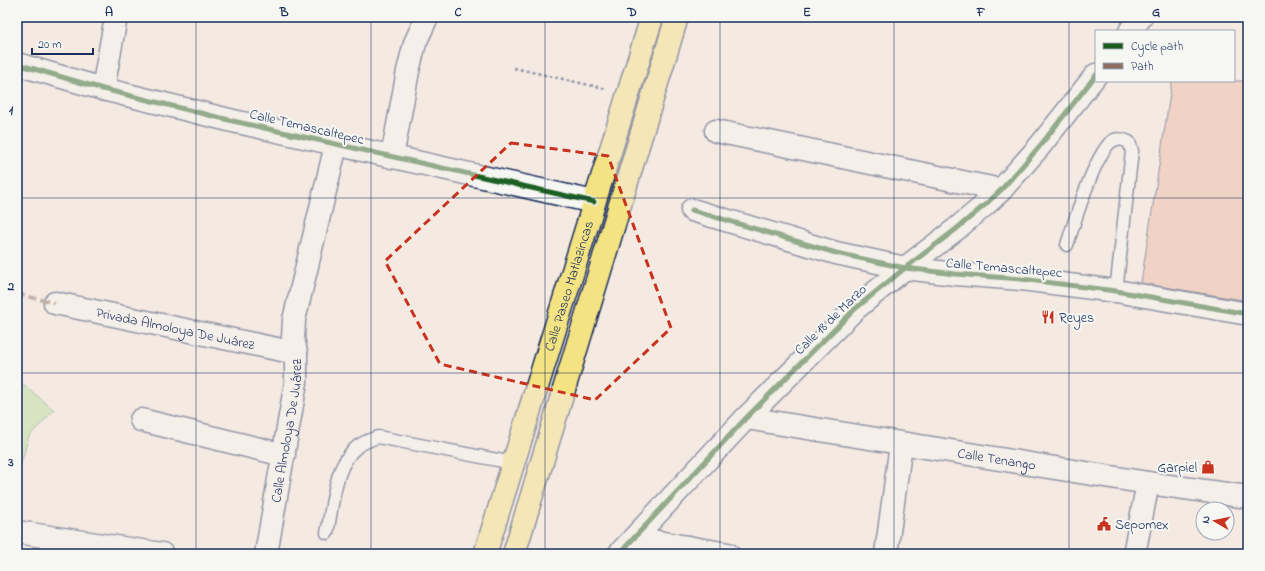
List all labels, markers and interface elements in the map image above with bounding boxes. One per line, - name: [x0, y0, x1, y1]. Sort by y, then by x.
- text: A: [105, 3, 113, 22]
- text: B: [279, 3, 289, 22]
- text: C: [454, 3, 462, 22]
- text: D: [626, 3, 637, 22]
- text: E: [803, 3, 811, 22]
- text: F: [976, 3, 986, 22]
- text: G: [1152, 3, 1160, 22]
- scale bar: [32, 30, 93, 56]
- legend: [1095, 30, 1235, 82]
- text: 20 m: [38, 36, 61, 54]
- text: Cycle path: [1131, 38, 1183, 57]
- text: Path: [1131, 58, 1154, 76]
- text: 1: [9, 101, 14, 120]
- street label: Calle Temascaltepec: [247, 104, 367, 151]
- street label: Calle Paseo Matlazincas: [540, 218, 600, 354]
- street label: Calle Temascaltepec: [945, 253, 1064, 284]
- text: 2: [7, 277, 15, 296]
- street label: Calle 18 de Marzo: [790, 280, 872, 360]
- street label: Privada Almoloya De Juárez: [94, 303, 257, 356]
- place label: Reyes: [1059, 308, 1094, 330]
- restaurant icon: Reyes: [1040, 309, 1056, 325]
- street label: Calle Almoloya De Juárez: [266, 359, 308, 505]
- street label: Calle Tenango: [956, 443, 1037, 477]
- text: 3: [7, 453, 14, 472]
- place label: Garpiel: [1158, 458, 1197, 479]
- shop icon: Garpiel: [1200, 459, 1216, 475]
- north arrow: [1195, 501, 1235, 541]
- place label: Sepomex: [1115, 515, 1169, 536]
- text: N: [1198, 515, 1215, 525]
- public building icon: Sepomex: [1096, 516, 1112, 532]

